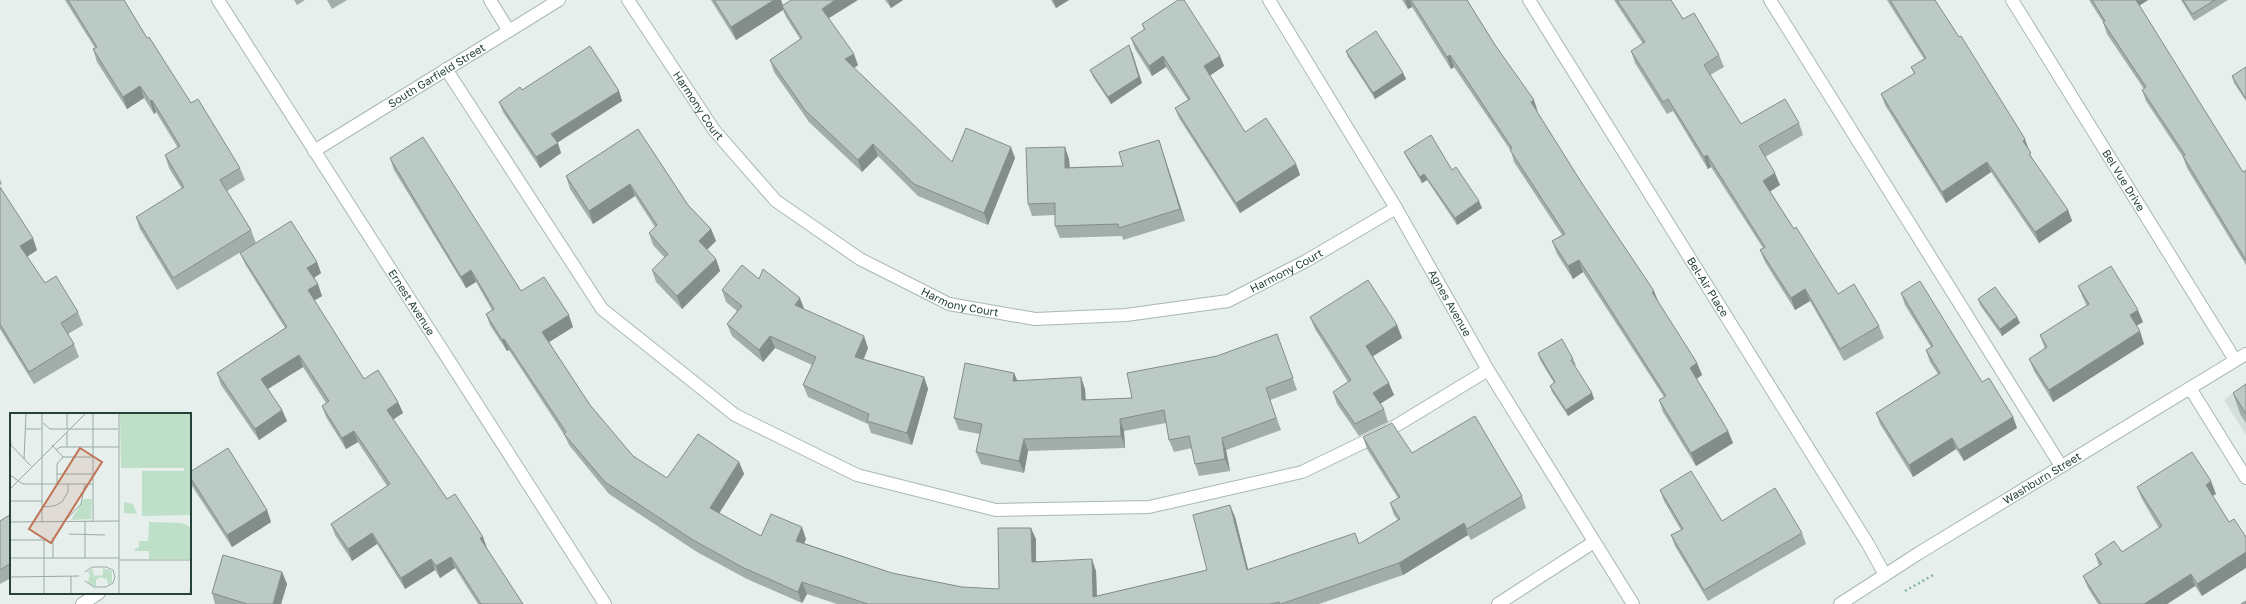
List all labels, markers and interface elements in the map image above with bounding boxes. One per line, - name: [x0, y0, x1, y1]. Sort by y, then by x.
- street label: South Garfield Street: [385, 40, 487, 110]
- street label: Harmony Court: [671, 69, 727, 142]
- street label: Bel Vue Drive: [2100, 147, 2148, 213]
- street label: Harmony Court: [1248, 246, 1325, 295]
- street label: Bel-Air Place: [1685, 254, 1732, 319]
- street label: Ernest Avenue: [386, 266, 438, 338]
- street label: Agnes Avenue: [1426, 267, 1474, 338]
- street label: Harmony Court: [919, 284, 1000, 319]
- inset map: [10, 413, 191, 594]
- street label: Washburn Street: [2000, 449, 2083, 506]

